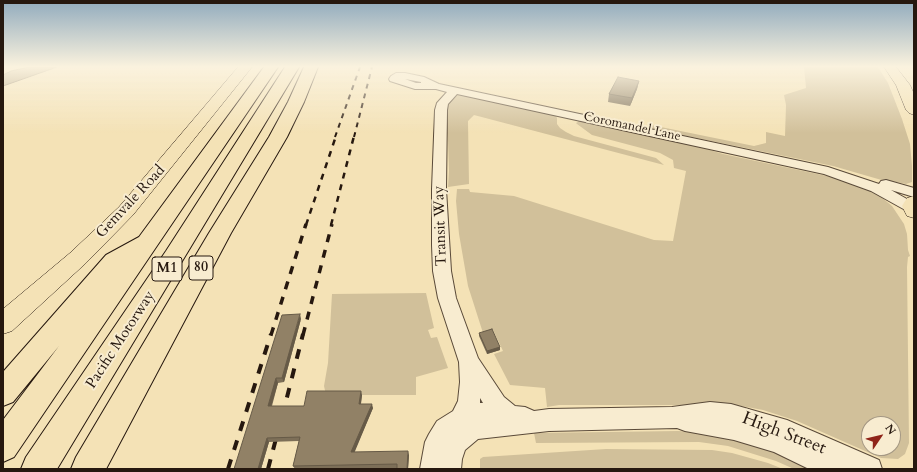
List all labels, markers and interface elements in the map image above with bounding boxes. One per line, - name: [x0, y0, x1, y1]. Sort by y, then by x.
- street label: Coromandel Lane: [582, 109, 682, 145]
- street label: Gemvale Road: [93, 162, 169, 242]
- street label: Transit Way: [431, 185, 451, 267]
- road number: 80: [189, 256, 213, 280]
- road number: M1: [152, 257, 182, 281]
- street label: Pacific Motorway: [83, 288, 159, 392]
- street label: High Street: [739, 408, 829, 460]
- north arrow: [861, 416, 901, 456]
- text: N: [882, 421, 899, 438]

